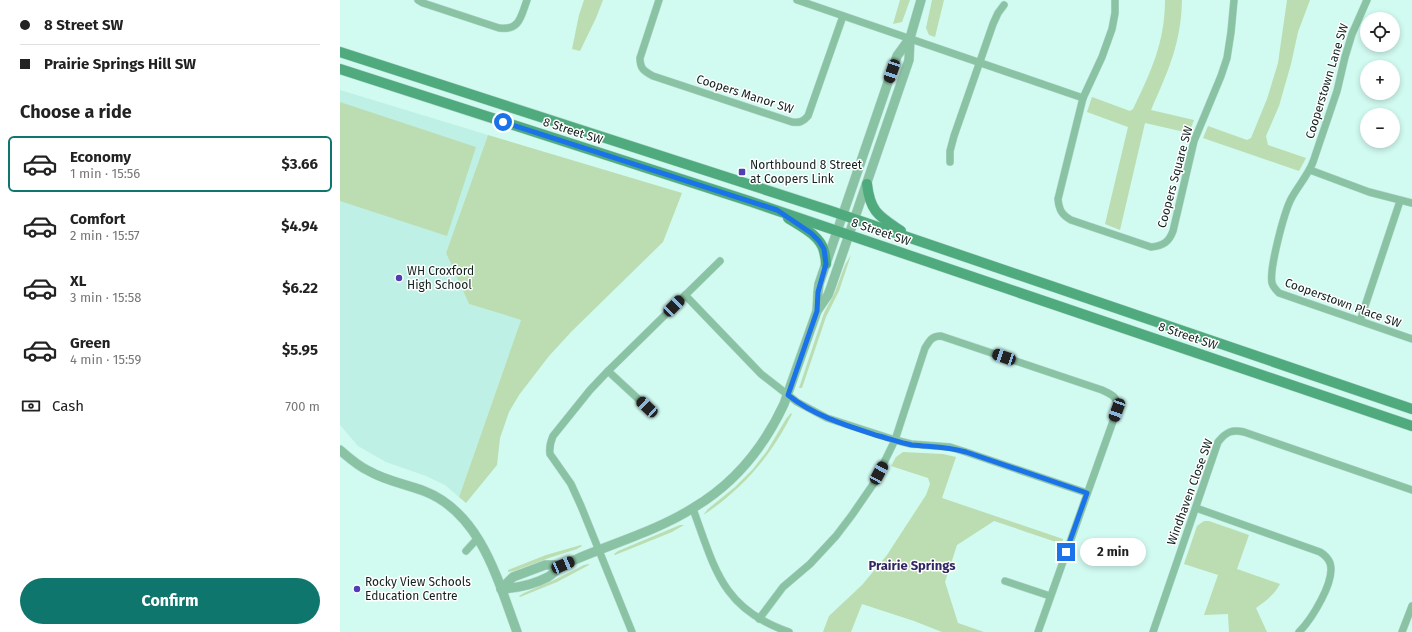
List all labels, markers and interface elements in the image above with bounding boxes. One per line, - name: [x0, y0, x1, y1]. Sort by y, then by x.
- map controls: [1360, 12, 1400, 148]
- button: locate: [1360, 12, 1400, 52]
- text: 8 Street SW: [44, 16, 123, 34]
- street label: Cooperstown Lane SW: [1303, 22, 1351, 140]
- text: Prairie Springs Hill SW: [44, 55, 196, 73]
- car: [882, 58, 902, 84]
- button: +: [1360, 60, 1400, 100]
- street label: Coopers Manor SW: [695, 72, 795, 116]
- text: Choose a ride: [20, 101, 132, 123]
- button: −: [1360, 108, 1400, 148]
- route start: [494, 113, 512, 131]
- street label: 8 Street SW: [541, 115, 605, 147]
- street label: Coopers Square SW: [1155, 124, 1195, 230]
- icon: car: [22, 146, 58, 182]
- text: Economy: [70, 148, 131, 166]
- text: $3.66: [282, 155, 318, 173]
- place label: Northbound 8 Street at Coopers Link: [750, 158, 863, 186]
- text: 1 min · 15:56: [70, 166, 140, 181]
- marker: Northbound 8 Street at Coopers Link: [737, 167, 747, 177]
- icon: car: [22, 208, 58, 244]
- text: Comfort: [70, 210, 126, 228]
- street label: 8 Street SW: [849, 215, 913, 249]
- text: $4.94: [281, 217, 318, 235]
- text: 2 min · 15:57: [70, 228, 140, 243]
- place label: WH Croxford High School: [407, 264, 474, 292]
- icon: car: [22, 270, 58, 306]
- text: XL: [70, 272, 86, 290]
- marker: WH Croxford High School: [394, 273, 404, 283]
- street label: Cooperstown Place SW: [1283, 275, 1403, 331]
- text: $6.22: [282, 279, 318, 297]
- text: 3 min · 15:58: [70, 290, 141, 305]
- car: [661, 293, 687, 319]
- street label: 8 Street SW: [1156, 319, 1220, 353]
- icon: car: [22, 332, 58, 368]
- text: Green: [70, 334, 110, 352]
- text: $5.95: [282, 341, 318, 359]
- car: [991, 347, 1017, 367]
- text: 4 min · 15:59: [70, 352, 141, 367]
- car: [634, 394, 660, 420]
- icon: cash: [20, 395, 42, 417]
- text: Cash: [52, 397, 84, 415]
- car: [1107, 397, 1127, 423]
- text: 700 m: [285, 399, 320, 414]
- street label: Windhaven Close SW: [1164, 437, 1216, 547]
- car: [868, 460, 890, 486]
- callout: 2 min: [1080, 538, 1146, 566]
- route end: [1057, 543, 1075, 561]
- text: 2 min: [1097, 544, 1129, 559]
- car: [550, 555, 576, 575]
- district label: Prairie Springs: [868, 558, 956, 573]
- place label: Rocky View Schools Education Centre: [365, 575, 471, 603]
- button: Confirm: [20, 578, 320, 624]
- marker: Rocky View Schools Education Centre: [352, 584, 362, 594]

